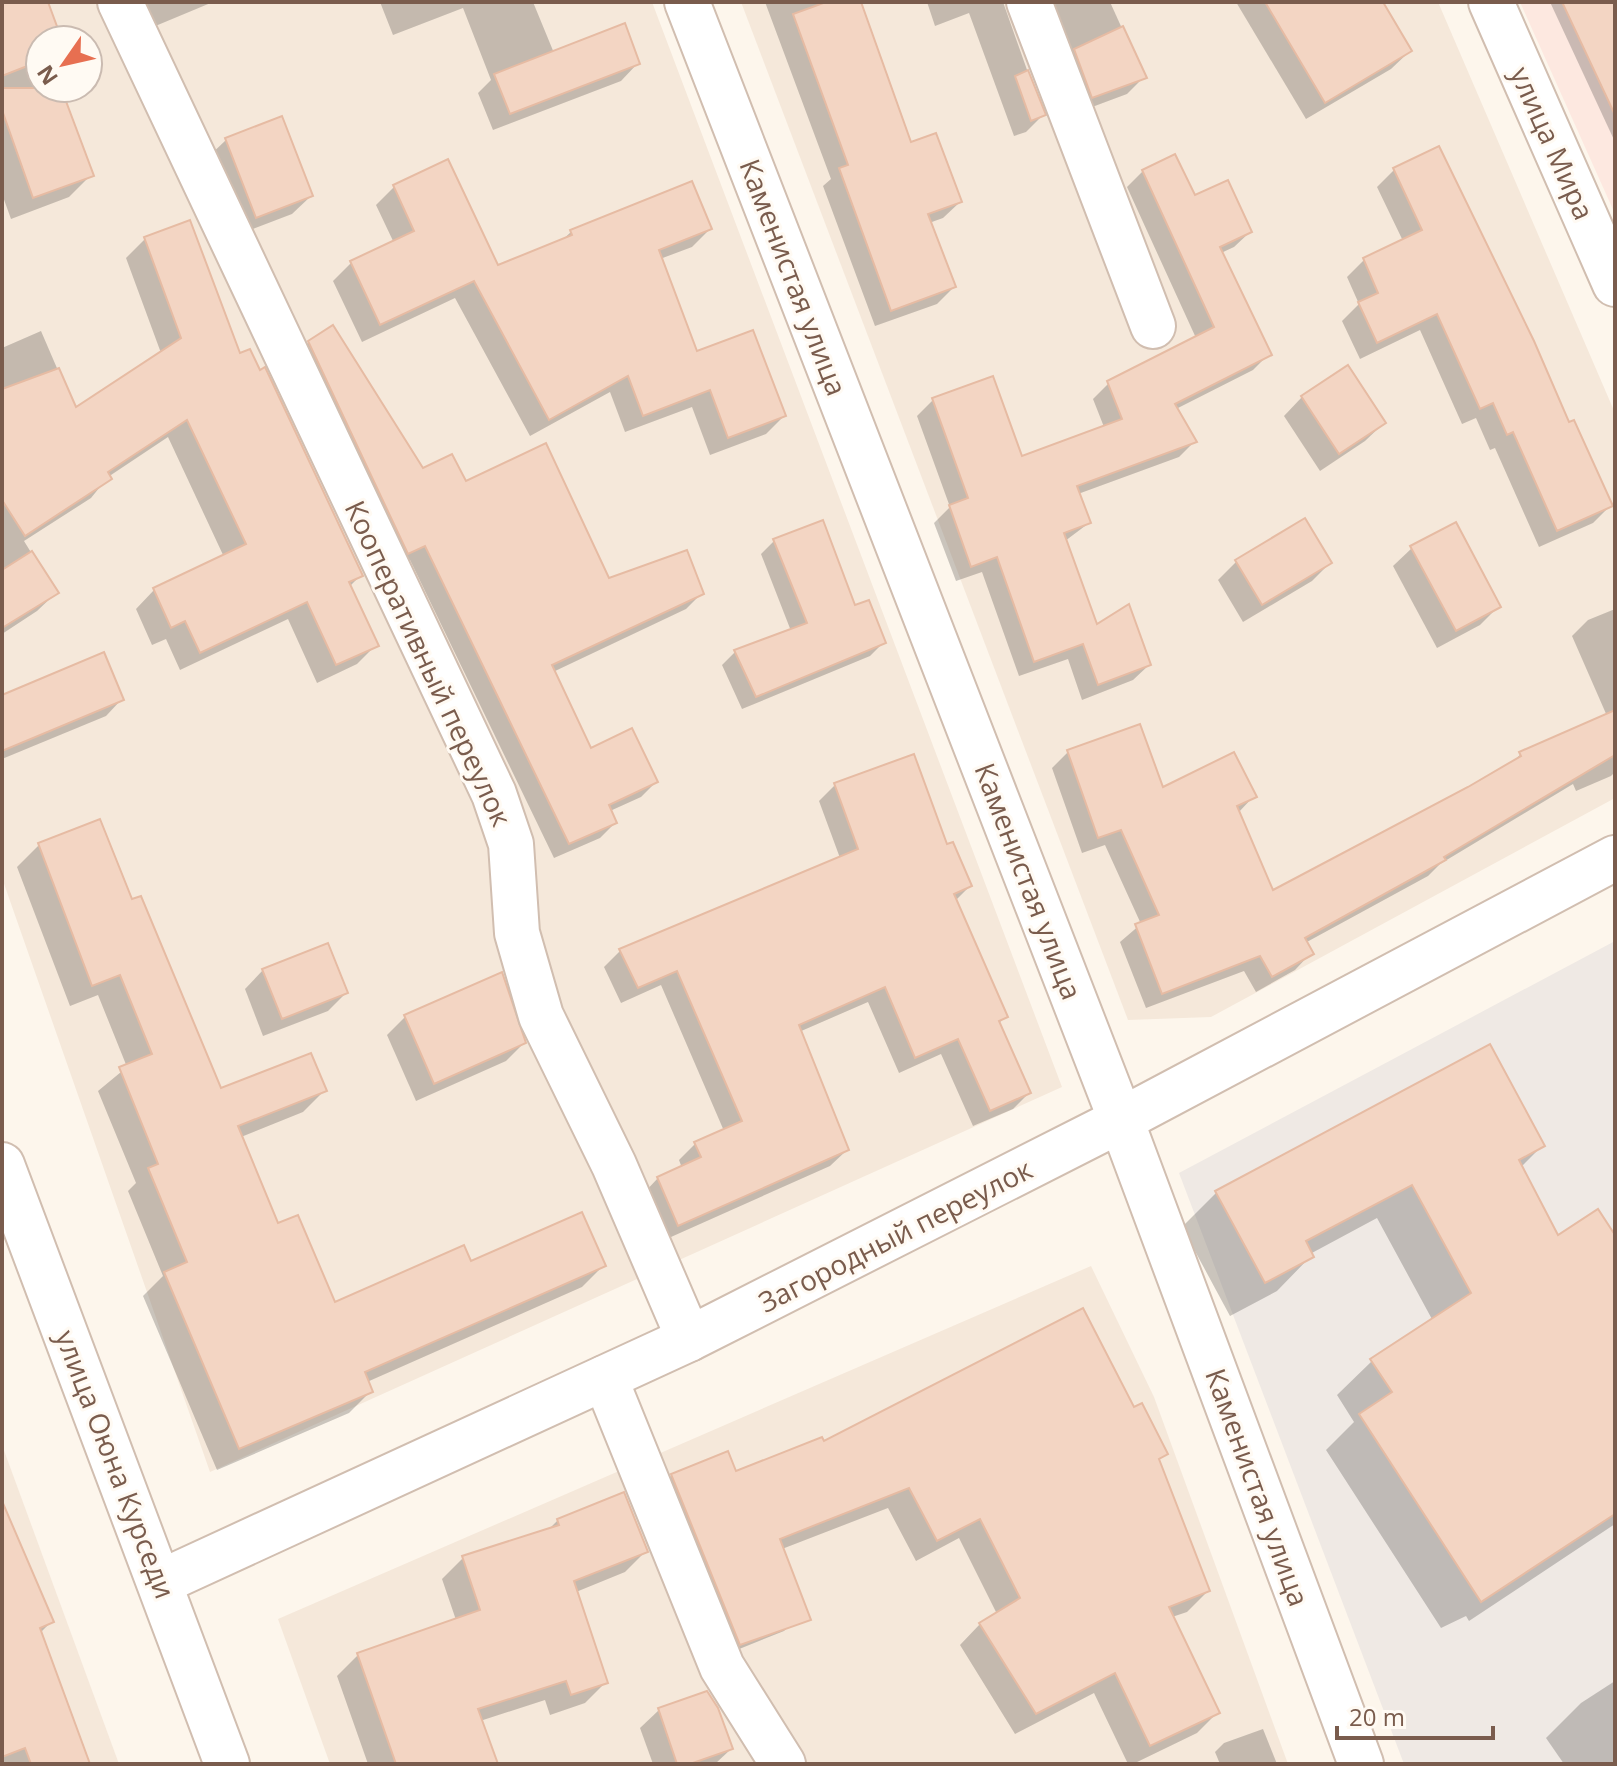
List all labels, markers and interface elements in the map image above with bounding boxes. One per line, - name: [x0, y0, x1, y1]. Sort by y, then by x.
- north arrow: [24, 24, 104, 104]
- text: N: [29, 60, 64, 92]
- street label: улица Мира: [1502, 60, 1604, 226]
- street label: Каменистая улица: [731, 153, 857, 401]
- street label: Кооперативный переулок: [337, 494, 522, 832]
- street label: Каменистая улица: [966, 757, 1092, 1005]
- street label: Загородный переулок: [752, 1149, 1039, 1321]
- street label: улица Оюна Курседи: [47, 1324, 185, 1604]
- street label: Каменистая улица: [1197, 1363, 1319, 1611]
- scale bar: [1337, 1690, 1493, 1740]
- text: 20 m: [1349, 1700, 1405, 1733]

